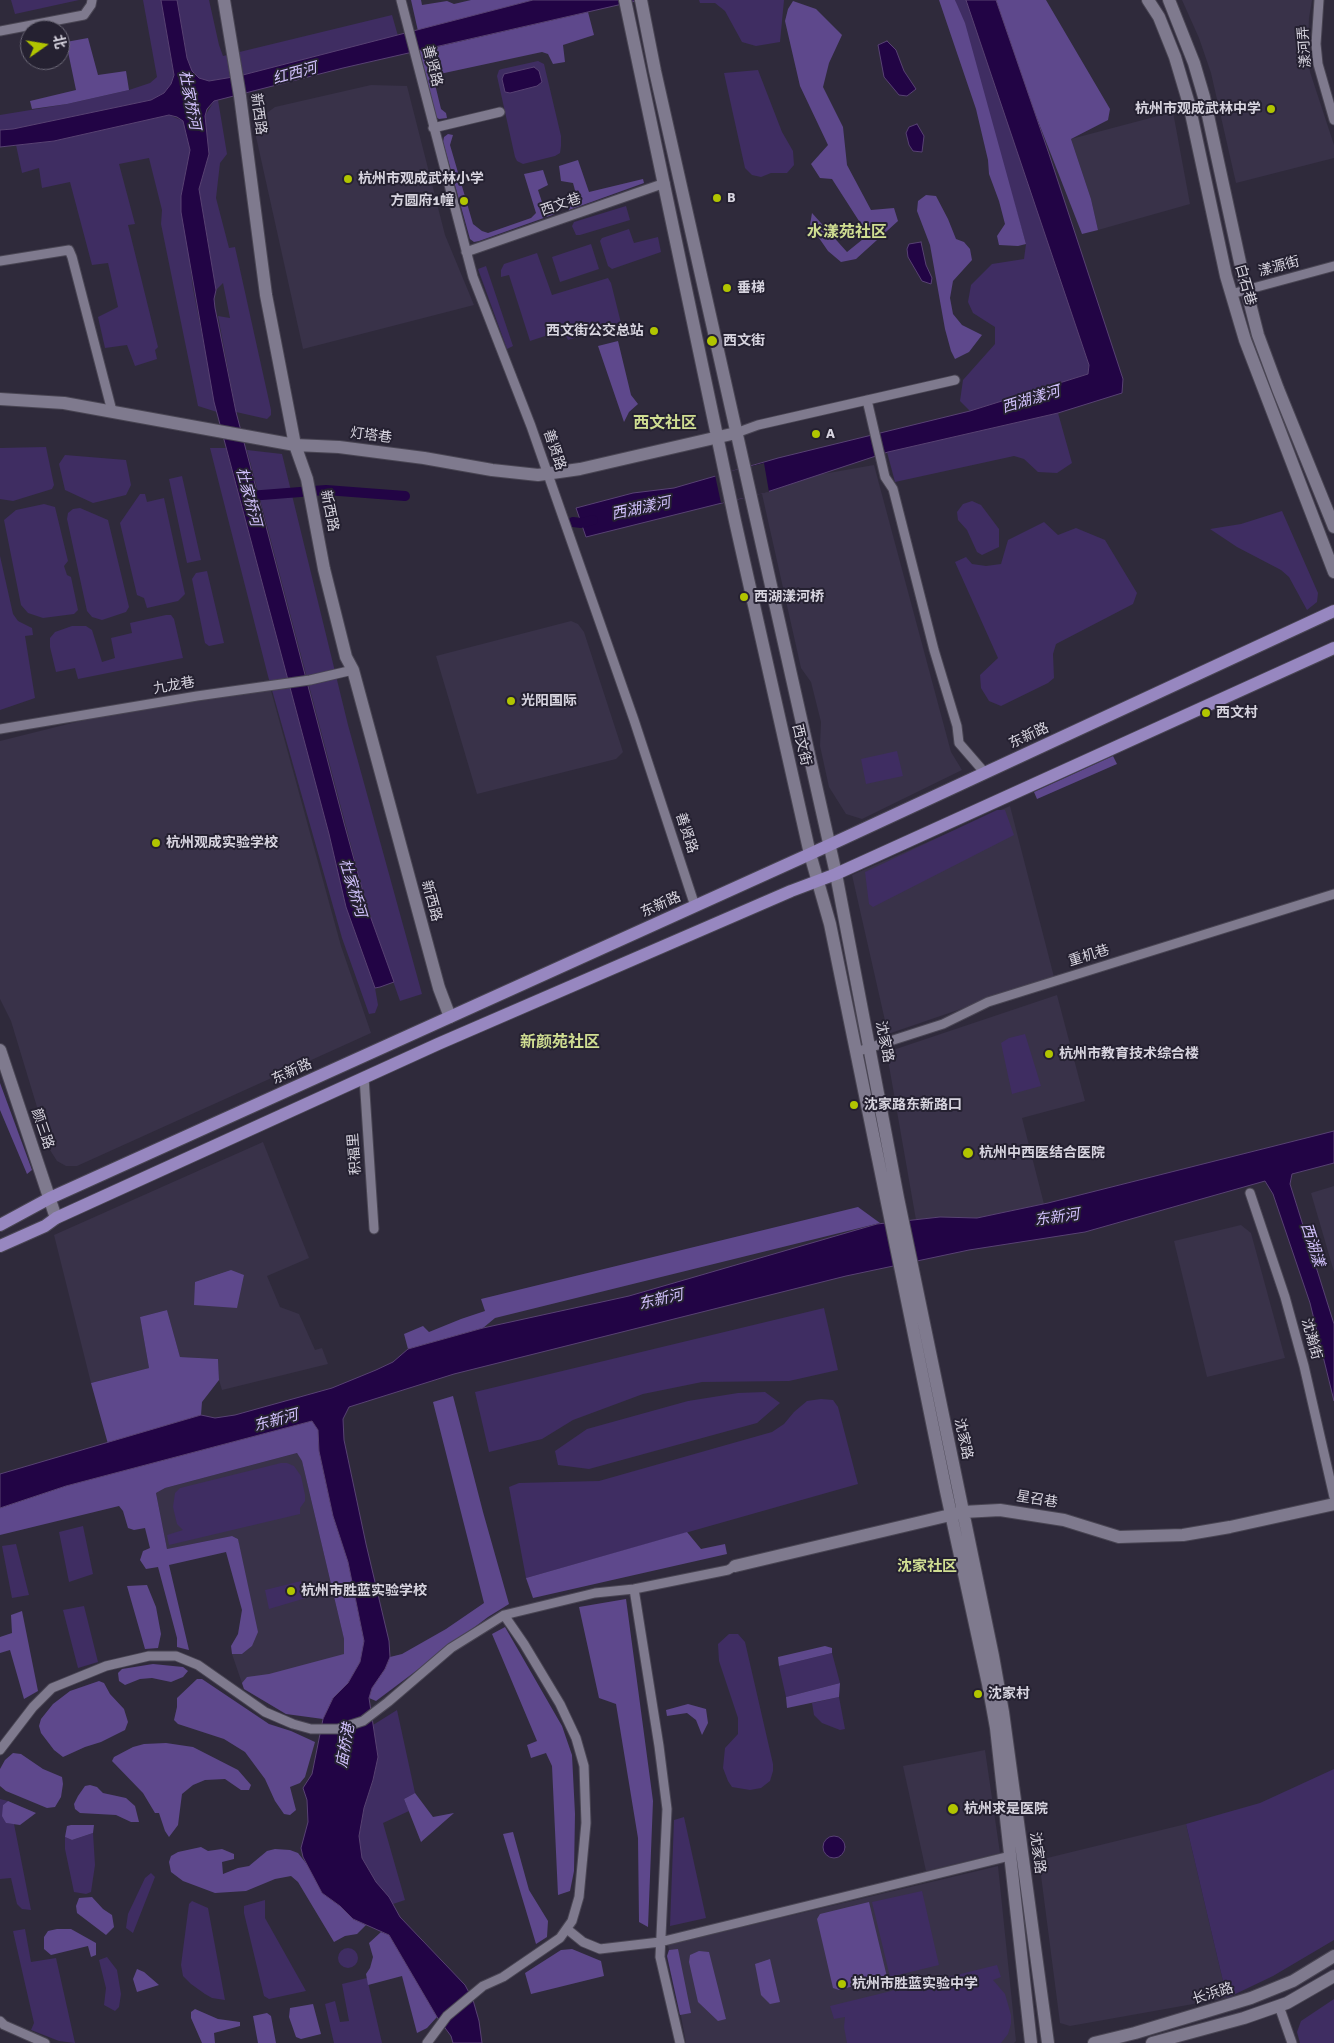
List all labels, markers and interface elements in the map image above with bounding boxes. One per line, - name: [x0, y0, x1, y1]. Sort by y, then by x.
- north arrow: [20, 20, 70, 70]
- street label: 漾河弄: [1295, 25, 1315, 69]
- text: 北: [49, 33, 69, 50]
- street label: 善贤路: [419, 44, 445, 88]
- water label: 红西河: [271, 59, 319, 89]
- water label: 杜家桥河: [174, 69, 204, 131]
- street label: 新西路: [247, 92, 269, 136]
- place label: 杭州市观成武林中学: [1135, 101, 1261, 117]
- marker: 杭州市观成武林中学: [1265, 103, 1277, 115]
- place label: 杭州市观成武林小学: [358, 171, 484, 187]
- marker: 杭州市观成武林小学: [342, 173, 354, 185]
- street label: 西文巷: [538, 190, 584, 220]
- place label: B: [727, 190, 736, 206]
- marker: B: [711, 192, 723, 204]
- place label: 方圆府1幢: [390, 193, 454, 209]
- marker: 方圆府1幢: [458, 195, 470, 207]
- district label: 水漾苑社区: [807, 223, 887, 243]
- street label: 漾源街: [1257, 253, 1301, 281]
- street label: 白石巷: [1231, 262, 1259, 308]
- place label: 垂梯: [737, 280, 765, 296]
- marker: 垂梯: [721, 282, 733, 294]
- place label: 西文街公交总站: [546, 323, 644, 339]
- marker: 西文街公交总站: [648, 325, 660, 337]
- place label: 西文街: [723, 333, 765, 349]
- marker: 西文街: [705, 334, 719, 348]
- water label: 西湖漾河: [1000, 383, 1062, 417]
- district label: 西文社区: [633, 414, 697, 434]
- street label: 灯塔巷: [349, 425, 393, 447]
- place label: A: [826, 426, 835, 442]
- street label: 善贤路: [539, 427, 569, 473]
- marker: A: [810, 428, 822, 440]
- water label: 杜家桥河: [232, 466, 264, 528]
- street label: 新西路: [317, 489, 341, 533]
- water label: 西湖漾河: [610, 494, 672, 524]
- place label: 西湖漾河桥: [754, 589, 824, 605]
- marker: 西湖漾河桥: [738, 591, 750, 603]
- street label: 九龙巷: [152, 674, 196, 698]
- place label: 光阳国际: [521, 693, 577, 709]
- marker: 光阳国际: [505, 695, 517, 707]
- place label: 西文村: [1216, 705, 1258, 721]
- marker: 西文村: [1200, 707, 1212, 719]
- street label: 东新路: [1006, 720, 1052, 752]
- street label: 西文街: [788, 723, 814, 767]
- street label: 善贤路: [672, 810, 700, 856]
- place label: 杭州观成实验学校: [166, 835, 278, 851]
- marker: 杭州观成实验学校: [150, 837, 162, 849]
- water label: 杜家桥河: [335, 857, 369, 919]
- street label: 新西路: [417, 879, 445, 923]
- street label: 东新路: [638, 889, 684, 921]
- street label: 重机巷: [1066, 942, 1112, 970]
- street label: 沈家路: [872, 1020, 896, 1064]
- district label: 新颜苑社区: [520, 1033, 600, 1053]
- place label: 杭州市教育技术综合楼: [1059, 1046, 1199, 1062]
- marker: 杭州市教育技术综合楼: [1043, 1048, 1055, 1060]
- street label: 东新路: [269, 1056, 315, 1088]
- place label: 沈家路东新路口: [864, 1097, 962, 1113]
- marker: 沈家路东新路口: [848, 1099, 860, 1111]
- street label: 颜三路: [27, 1106, 57, 1152]
- street label: 积福里: [345, 1132, 365, 1176]
- place label: 杭州中西医结合医院: [979, 1145, 1105, 1161]
- marker: 杭州中西医结合医院: [961, 1146, 975, 1160]
- water label: 东新河: [1033, 1206, 1081, 1230]
- water label: 西湖漾: [1296, 1221, 1328, 1269]
- water label: 东新河: [637, 1286, 685, 1314]
- street label: 沈瀚街: [1297, 1317, 1325, 1361]
- water label: 东新河: [252, 1406, 300, 1436]
- street label: 沈家路: [950, 1417, 976, 1461]
- street label: 星召巷: [1015, 1488, 1059, 1512]
- district label: 沈家社区: [897, 1558, 957, 1576]
- place label: 杭州市胜蓝实验学校: [301, 1583, 427, 1599]
- marker: 杭州市胜蓝实验学校: [285, 1585, 297, 1597]
- place label: 沈家村: [988, 1686, 1030, 1702]
- marker: 沈家村: [972, 1688, 984, 1700]
- water label: 庙桥港: [333, 1722, 359, 1770]
- place label: 杭州求是医院: [964, 1801, 1048, 1817]
- marker: 杭州求是医院: [946, 1802, 960, 1816]
- street label: 沈家路: [1026, 1831, 1048, 1875]
- place label: 杭州市胜蓝实验中学: [852, 1976, 978, 1992]
- marker: 杭州市胜蓝实验中学: [836, 1978, 848, 1990]
- street label: 长浜路: [1190, 1980, 1236, 2008]

